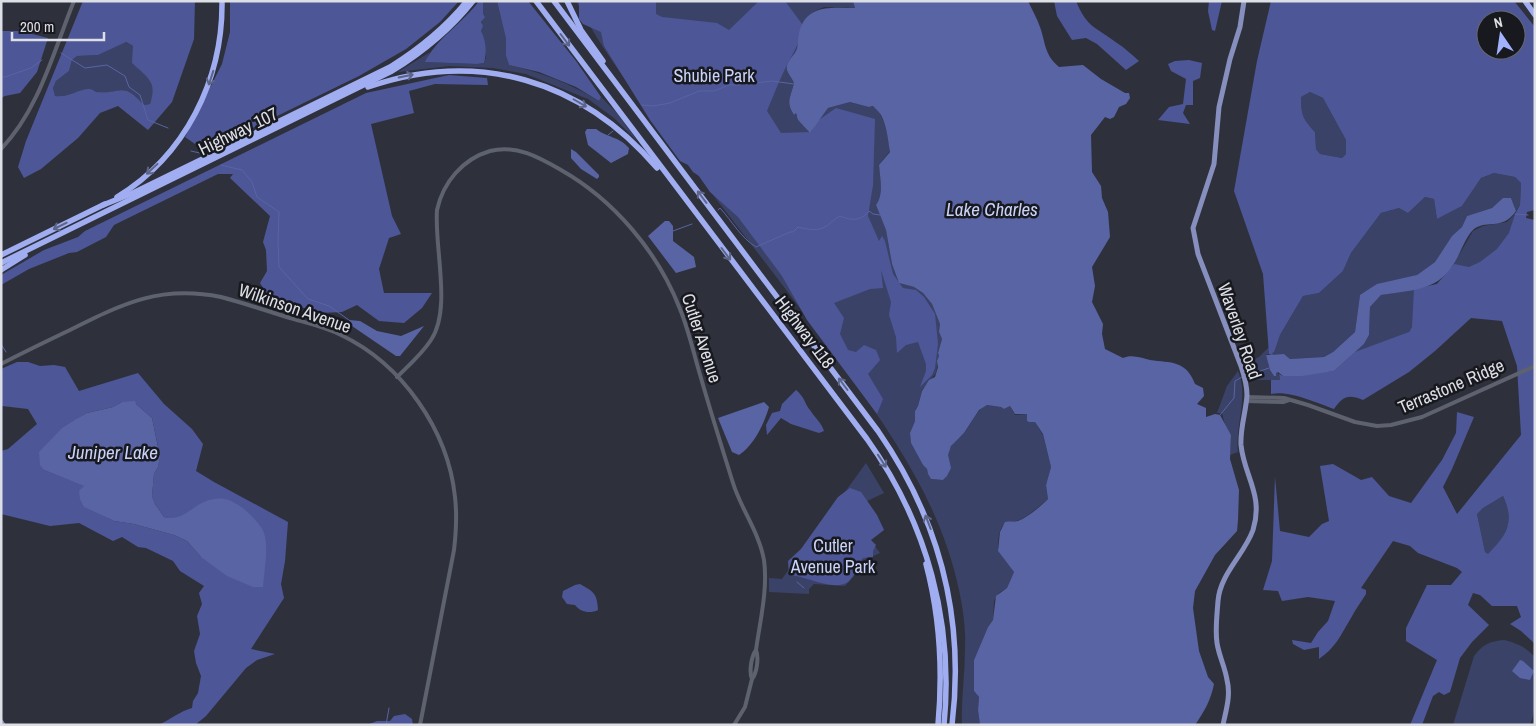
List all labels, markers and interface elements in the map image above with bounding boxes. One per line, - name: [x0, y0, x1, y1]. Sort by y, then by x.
- scale bar: [12, 10, 105, 42]
- north arrow: [1476, 10, 1526, 60]
- text: N: [1492, 13, 1504, 32]
- text: 200 m: [20, 16, 54, 37]
- one-way arrow: [560, 33, 571, 46]
- park label: Shubie Park: [673, 63, 755, 88]
- one-way arrow: [206, 69, 215, 85]
- one-way arrow: [397, 71, 413, 81]
- one-way arrow: [572, 98, 587, 108]
- street label: Highway 107: [194, 101, 282, 161]
- one-way arrow: [146, 163, 159, 175]
- one-way arrow: [697, 190, 707, 204]
- water label: Lake Charles: [946, 196, 1038, 222]
- one-way arrow: [52, 222, 67, 232]
- one-way arrow: [721, 247, 732, 260]
- street label: Wilkinson Avenue: [235, 277, 355, 339]
- street label: Waverley Road: [1212, 279, 1268, 383]
- street label: Cutler Avenue: [676, 290, 728, 386]
- street label: Highway 118: [769, 291, 841, 373]
- street label: Terrastone Ridge: [1394, 352, 1508, 420]
- one-way arrow: [838, 377, 848, 391]
- water label: Juniper Lake: [67, 439, 158, 465]
- one-way arrow: [877, 454, 887, 468]
- one-way arrow: [923, 515, 932, 530]
- park label: Cutler Avenue Park: [790, 533, 876, 579]

